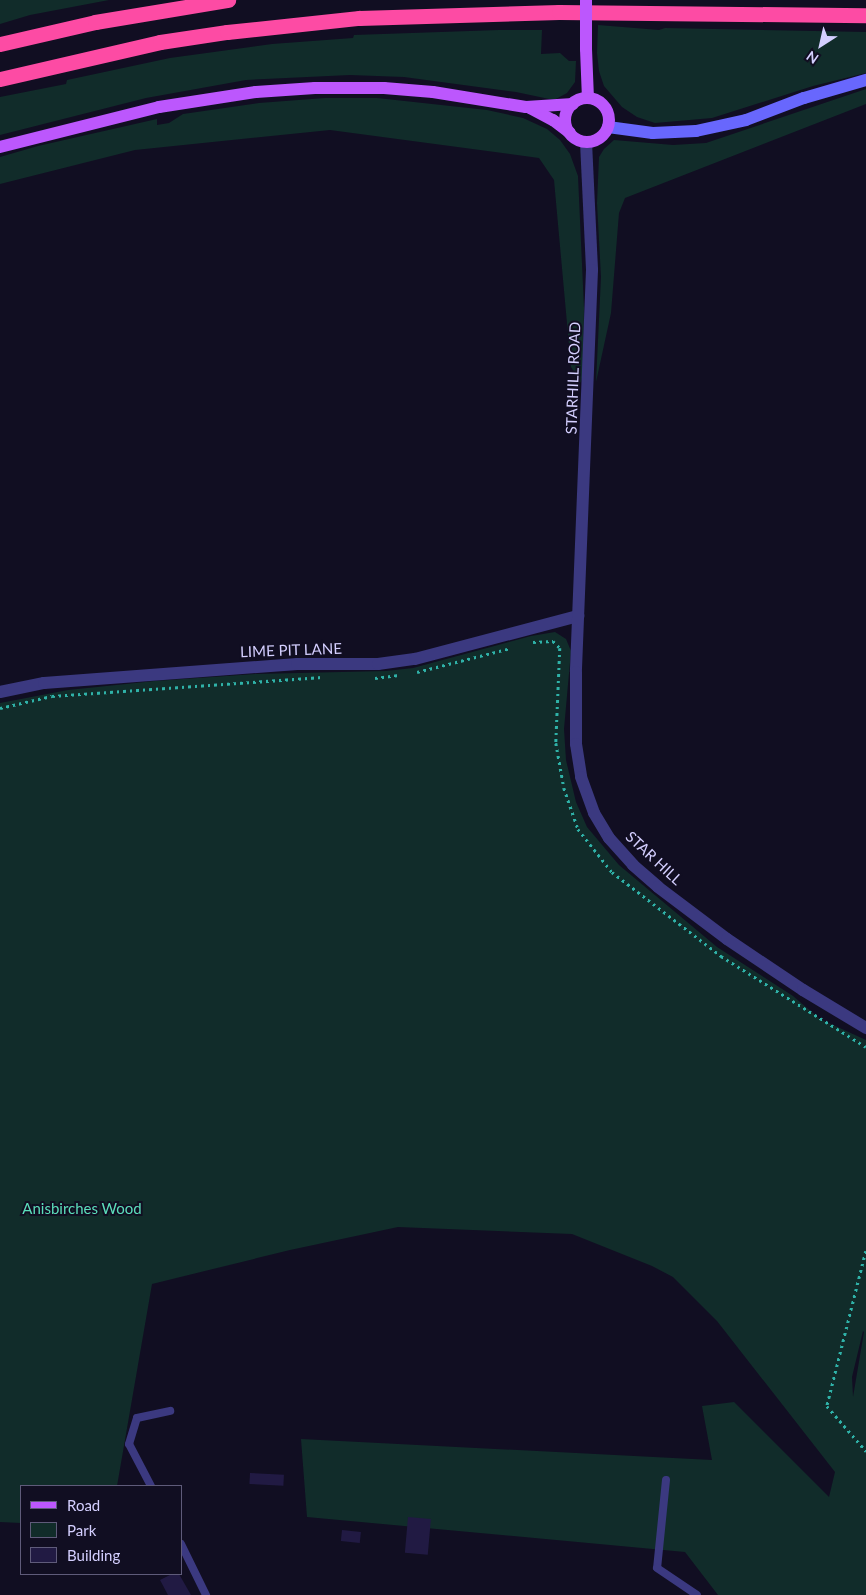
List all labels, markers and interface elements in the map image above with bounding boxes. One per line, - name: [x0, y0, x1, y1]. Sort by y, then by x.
- north arrow: [796, 20, 846, 70]
- text: N: [803, 48, 821, 68]
- street label: STARHILL ROAD: [562, 321, 584, 435]
- street label: LIME PIT LANE: [240, 639, 342, 661]
- street label: STAR HILL: [622, 827, 686, 889]
- park label: Anisbirches Wood: [22, 1200, 142, 1218]
- legend: [20, 1485, 182, 1575]
- text: Road: [67, 1496, 100, 1514]
- text: Park: [67, 1521, 96, 1539]
- text: Building: [67, 1546, 120, 1564]

